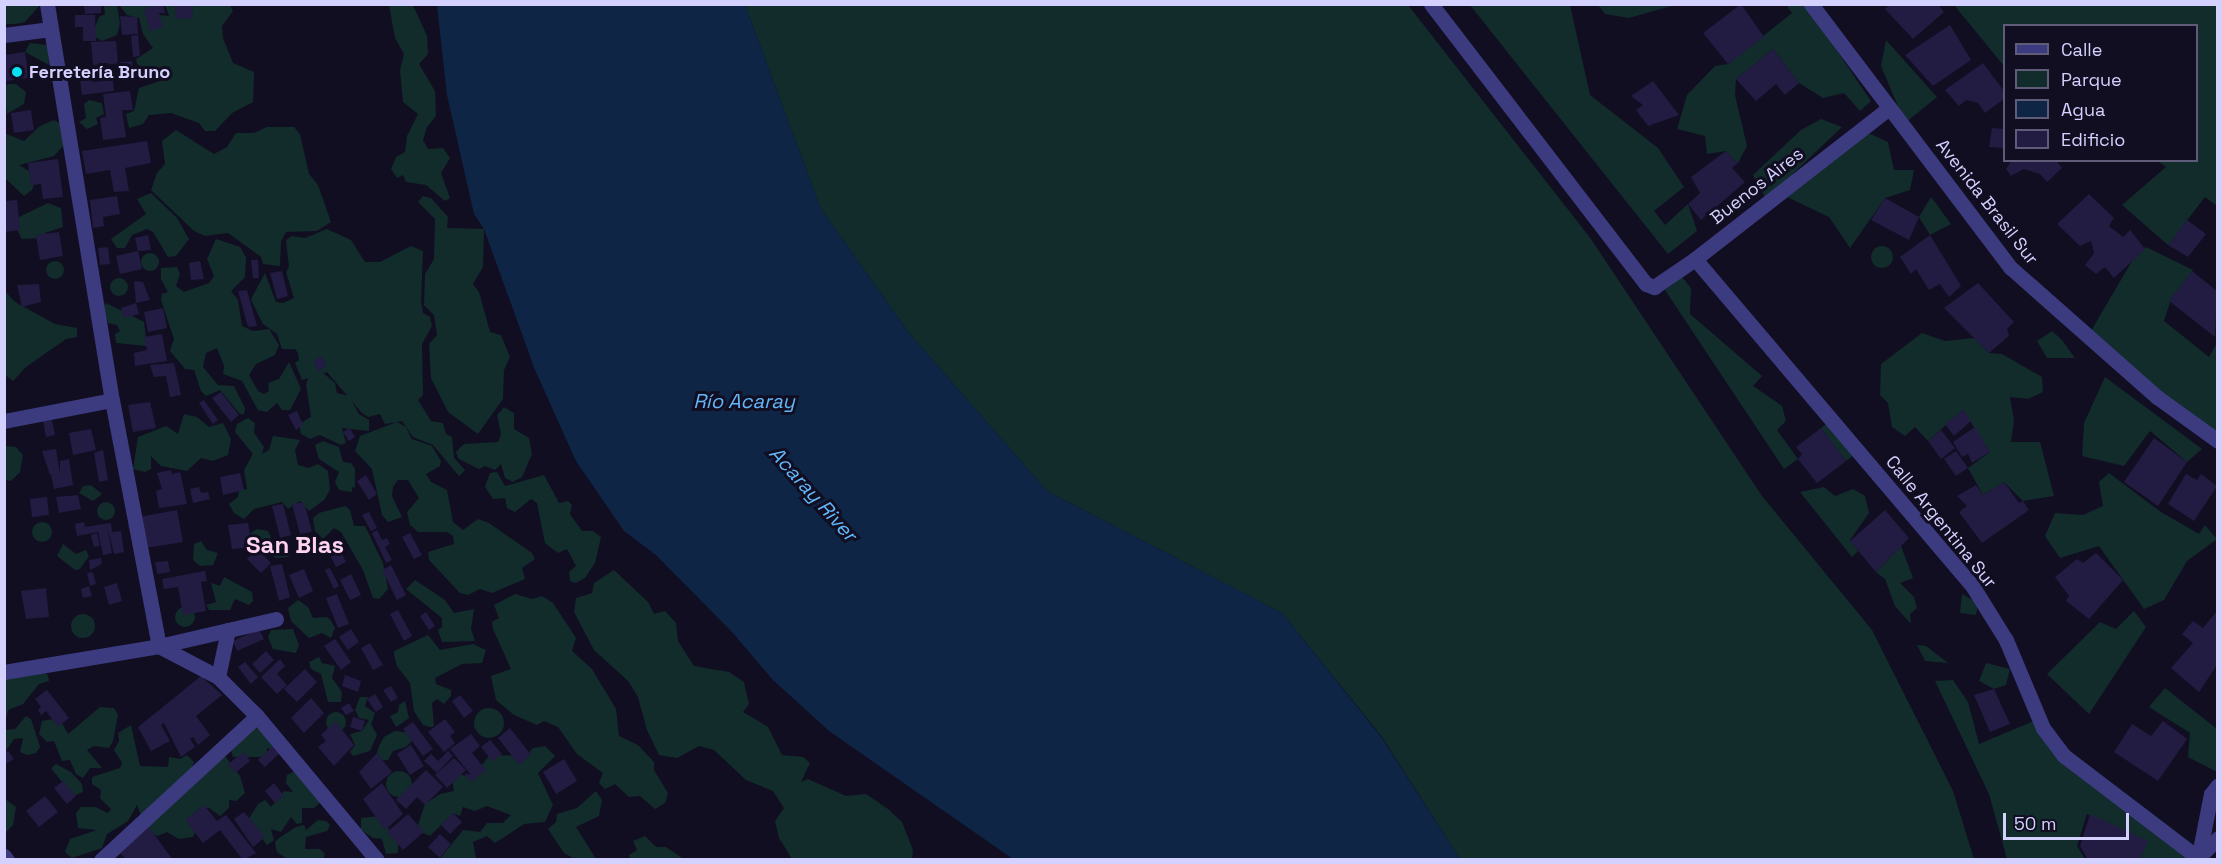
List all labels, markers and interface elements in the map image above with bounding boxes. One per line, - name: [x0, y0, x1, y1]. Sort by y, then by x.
- legend: [2003, 24, 2198, 162]
- text: Calle: [2061, 38, 2102, 61]
- place label: Ferretería Bruno: [29, 61, 170, 83]
- marker: Ferretería Bruno: [10, 65, 24, 79]
- text: Parque: [2061, 68, 2122, 91]
- text: Agua: [2061, 98, 2105, 121]
- text: Edificio: [2061, 128, 2125, 151]
- street label: Avenida Brasil Sur: [1931, 135, 2043, 269]
- street label: Buenos Aires: [1706, 143, 1808, 229]
- water label: Río Acaray: [693, 389, 795, 413]
- water label: Acaray River: [764, 442, 862, 546]
- street label: Calle Argentina Sur: [1881, 451, 2001, 593]
- district label: San Blas: [246, 531, 344, 559]
- scale bar: [2006, 801, 2132, 839]
- text: 50 m: [2014, 812, 2056, 835]

